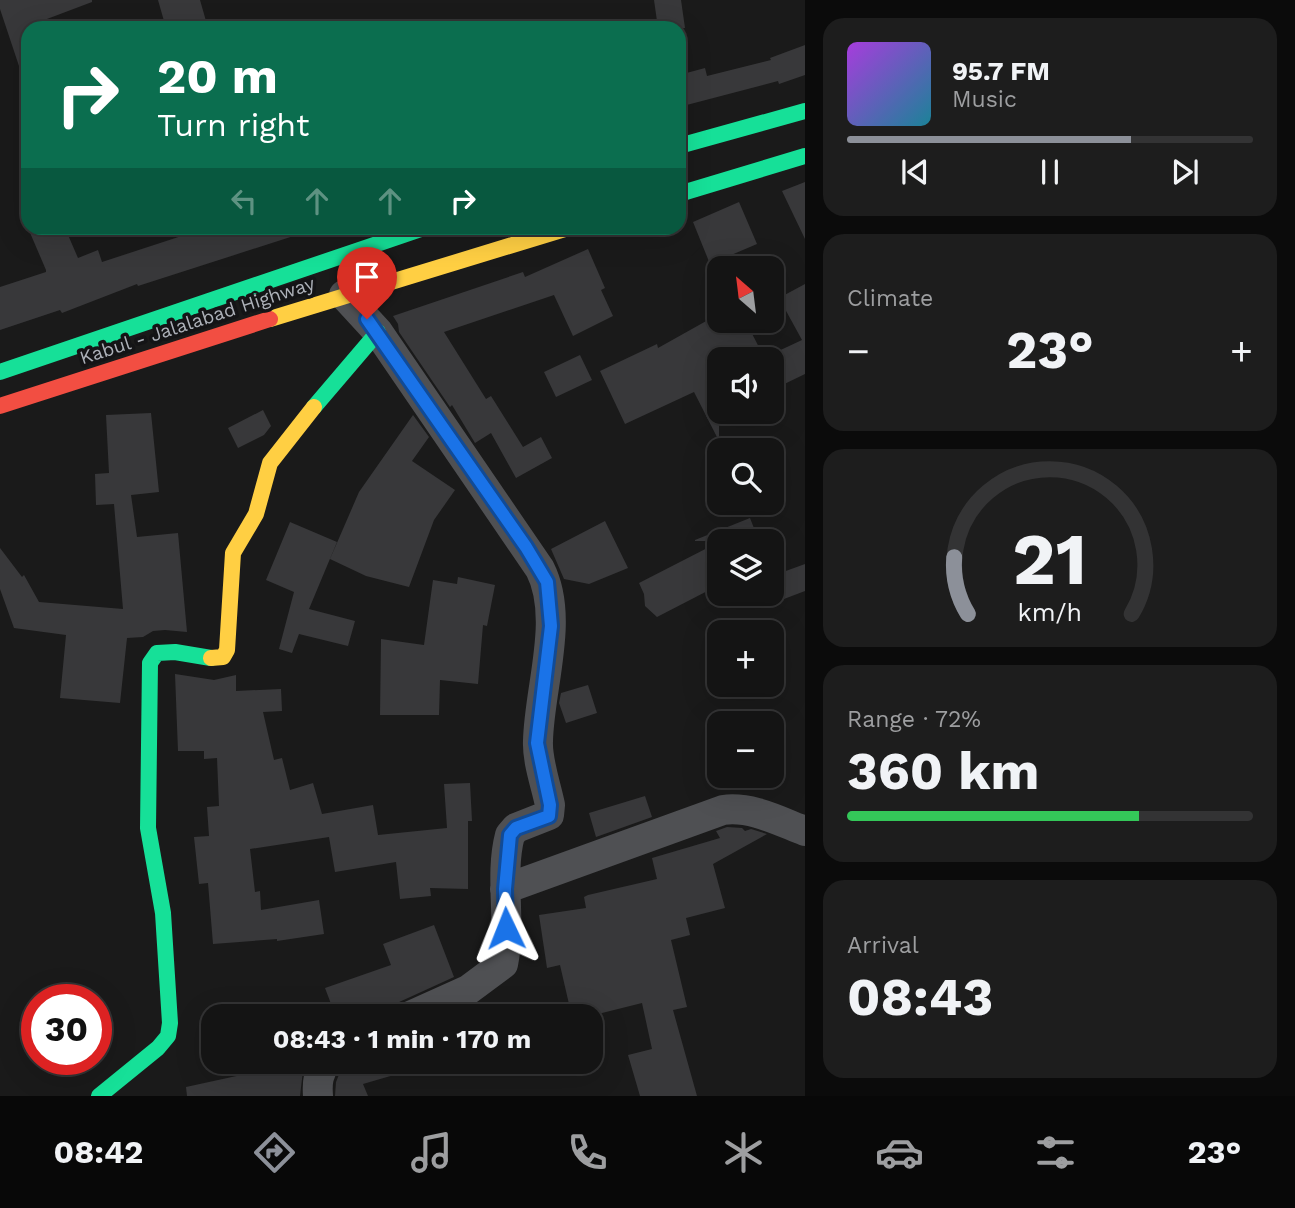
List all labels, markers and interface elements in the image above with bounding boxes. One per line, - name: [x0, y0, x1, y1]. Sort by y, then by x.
- text: 20 m: [157, 47, 278, 105]
- icon: right: [42, 49, 133, 140]
- text: 95.7 FM: [952, 56, 1050, 86]
- text: Music: [952, 86, 1017, 113]
- text: Turn right: [157, 106, 309, 144]
- icon: previous: [896, 153, 934, 191]
- icon: pause: [1031, 153, 1069, 191]
- icon: next: [1166, 153, 1204, 191]
- icon: left: [225, 182, 263, 220]
- icon: ahead: [298, 182, 336, 220]
- icon: ahead: [371, 182, 409, 220]
- icon: right: [444, 182, 482, 220]
- pin: [337, 247, 397, 319]
- north arrow: [707, 256, 784, 332]
- map controls: [707, 256, 784, 788]
- icon: arrive: [348, 258, 386, 296]
- street label: Kabul - Jalalabad Highway: [77, 272, 318, 369]
- text: Climate: [847, 285, 933, 312]
- text: 23°: [1006, 320, 1094, 381]
- text: −: [847, 329, 870, 373]
- text: +: [1230, 329, 1253, 373]
- button: sound: [707, 347, 784, 424]
- button: search: [707, 438, 784, 515]
- text: 21: [1013, 516, 1087, 602]
- button: layers: [707, 529, 784, 606]
- text: km/h: [1018, 598, 1082, 627]
- button: +: [707, 620, 784, 697]
- text: Range · 72%: [847, 706, 981, 733]
- button: −: [707, 711, 784, 788]
- text: 360 km: [847, 741, 1040, 802]
- position arrow: [469, 891, 543, 965]
- text: Arrival: [847, 932, 919, 959]
- text: 08:43: [847, 967, 993, 1028]
- speed limit sign: 30: [21, 984, 112, 1075]
- text: 08:43 · 1 min · 170 m: [273, 1024, 531, 1054]
- icon: directions: [250, 1128, 299, 1177]
- icon: music: [407, 1128, 456, 1177]
- icon: phone: [563, 1128, 612, 1177]
- icon: climate: [719, 1128, 768, 1177]
- icon: car: [875, 1128, 924, 1177]
- icon: filters: [1031, 1128, 1080, 1177]
- text: 08:42: [54, 1133, 143, 1171]
- text: 23°: [1187, 1133, 1241, 1171]

